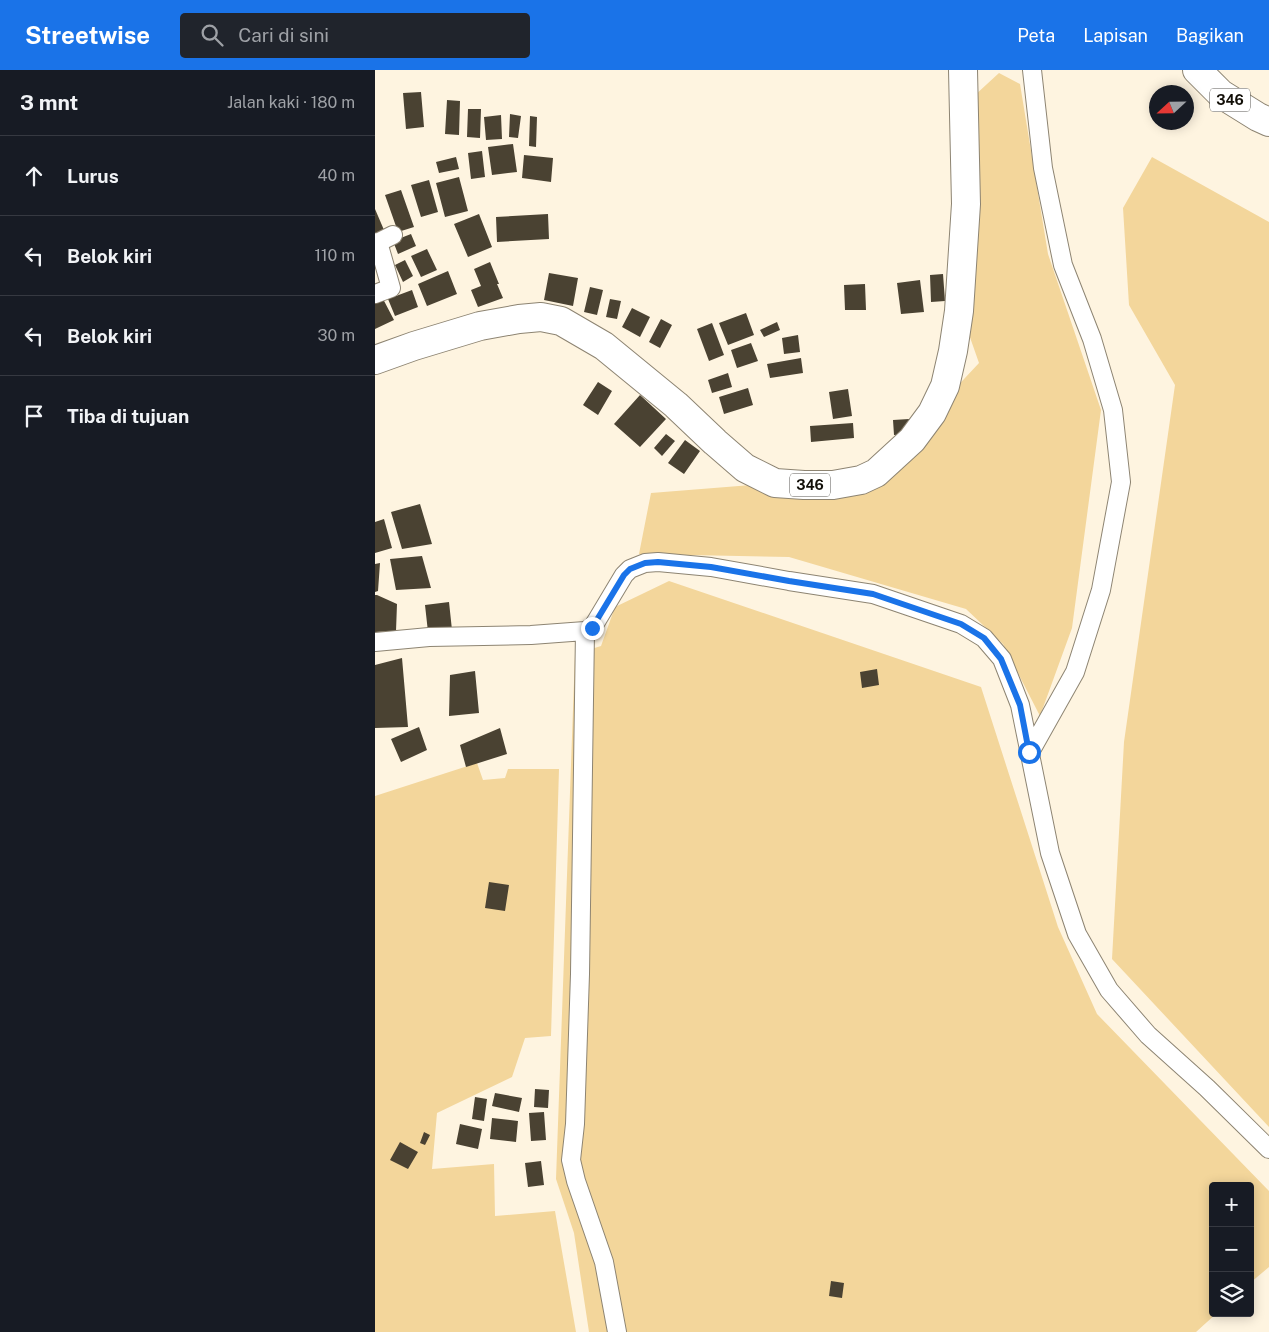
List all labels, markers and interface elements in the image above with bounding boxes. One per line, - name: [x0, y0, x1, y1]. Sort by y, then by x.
- search box: [180, 13, 530, 58]
- text: Streetwise: [25, 21, 150, 49]
- icon: search: [198, 21, 226, 49]
- text: Cari di sini: [238, 24, 329, 46]
- text: Peta: [1017, 25, 1055, 46]
- text: Lapisan: [1083, 25, 1148, 46]
- text: Bagikan: [1176, 25, 1244, 46]
- north arrow: [1149, 85, 1194, 130]
- road number: 346: [1210, 88, 1250, 112]
- text: 3 mnt: [20, 90, 78, 115]
- text: Jalan kaki · 180 m: [227, 93, 355, 112]
- icon: ahead: [20, 162, 48, 190]
- text: Lurus: [67, 165, 119, 187]
- text: 40 m: [317, 166, 355, 185]
- icon: left: [20, 242, 48, 270]
- text: Belok kiri: [67, 245, 152, 267]
- text: 110 m: [314, 246, 355, 265]
- icon: left: [20, 322, 48, 350]
- text: Belok kiri: [67, 325, 152, 347]
- text: 30 m: [318, 326, 355, 345]
- icon: arrive: [20, 402, 48, 430]
- text: Tiba di tujuan: [67, 405, 189, 427]
- road number: 346: [790, 474, 830, 496]
- route end: [581, 617, 604, 640]
- route start: [1018, 741, 1041, 764]
- map controls: [1209, 1182, 1254, 1317]
- button: +: [1209, 1182, 1254, 1227]
- button: −: [1209, 1227, 1254, 1272]
- button: layers: [1209, 1272, 1254, 1317]

